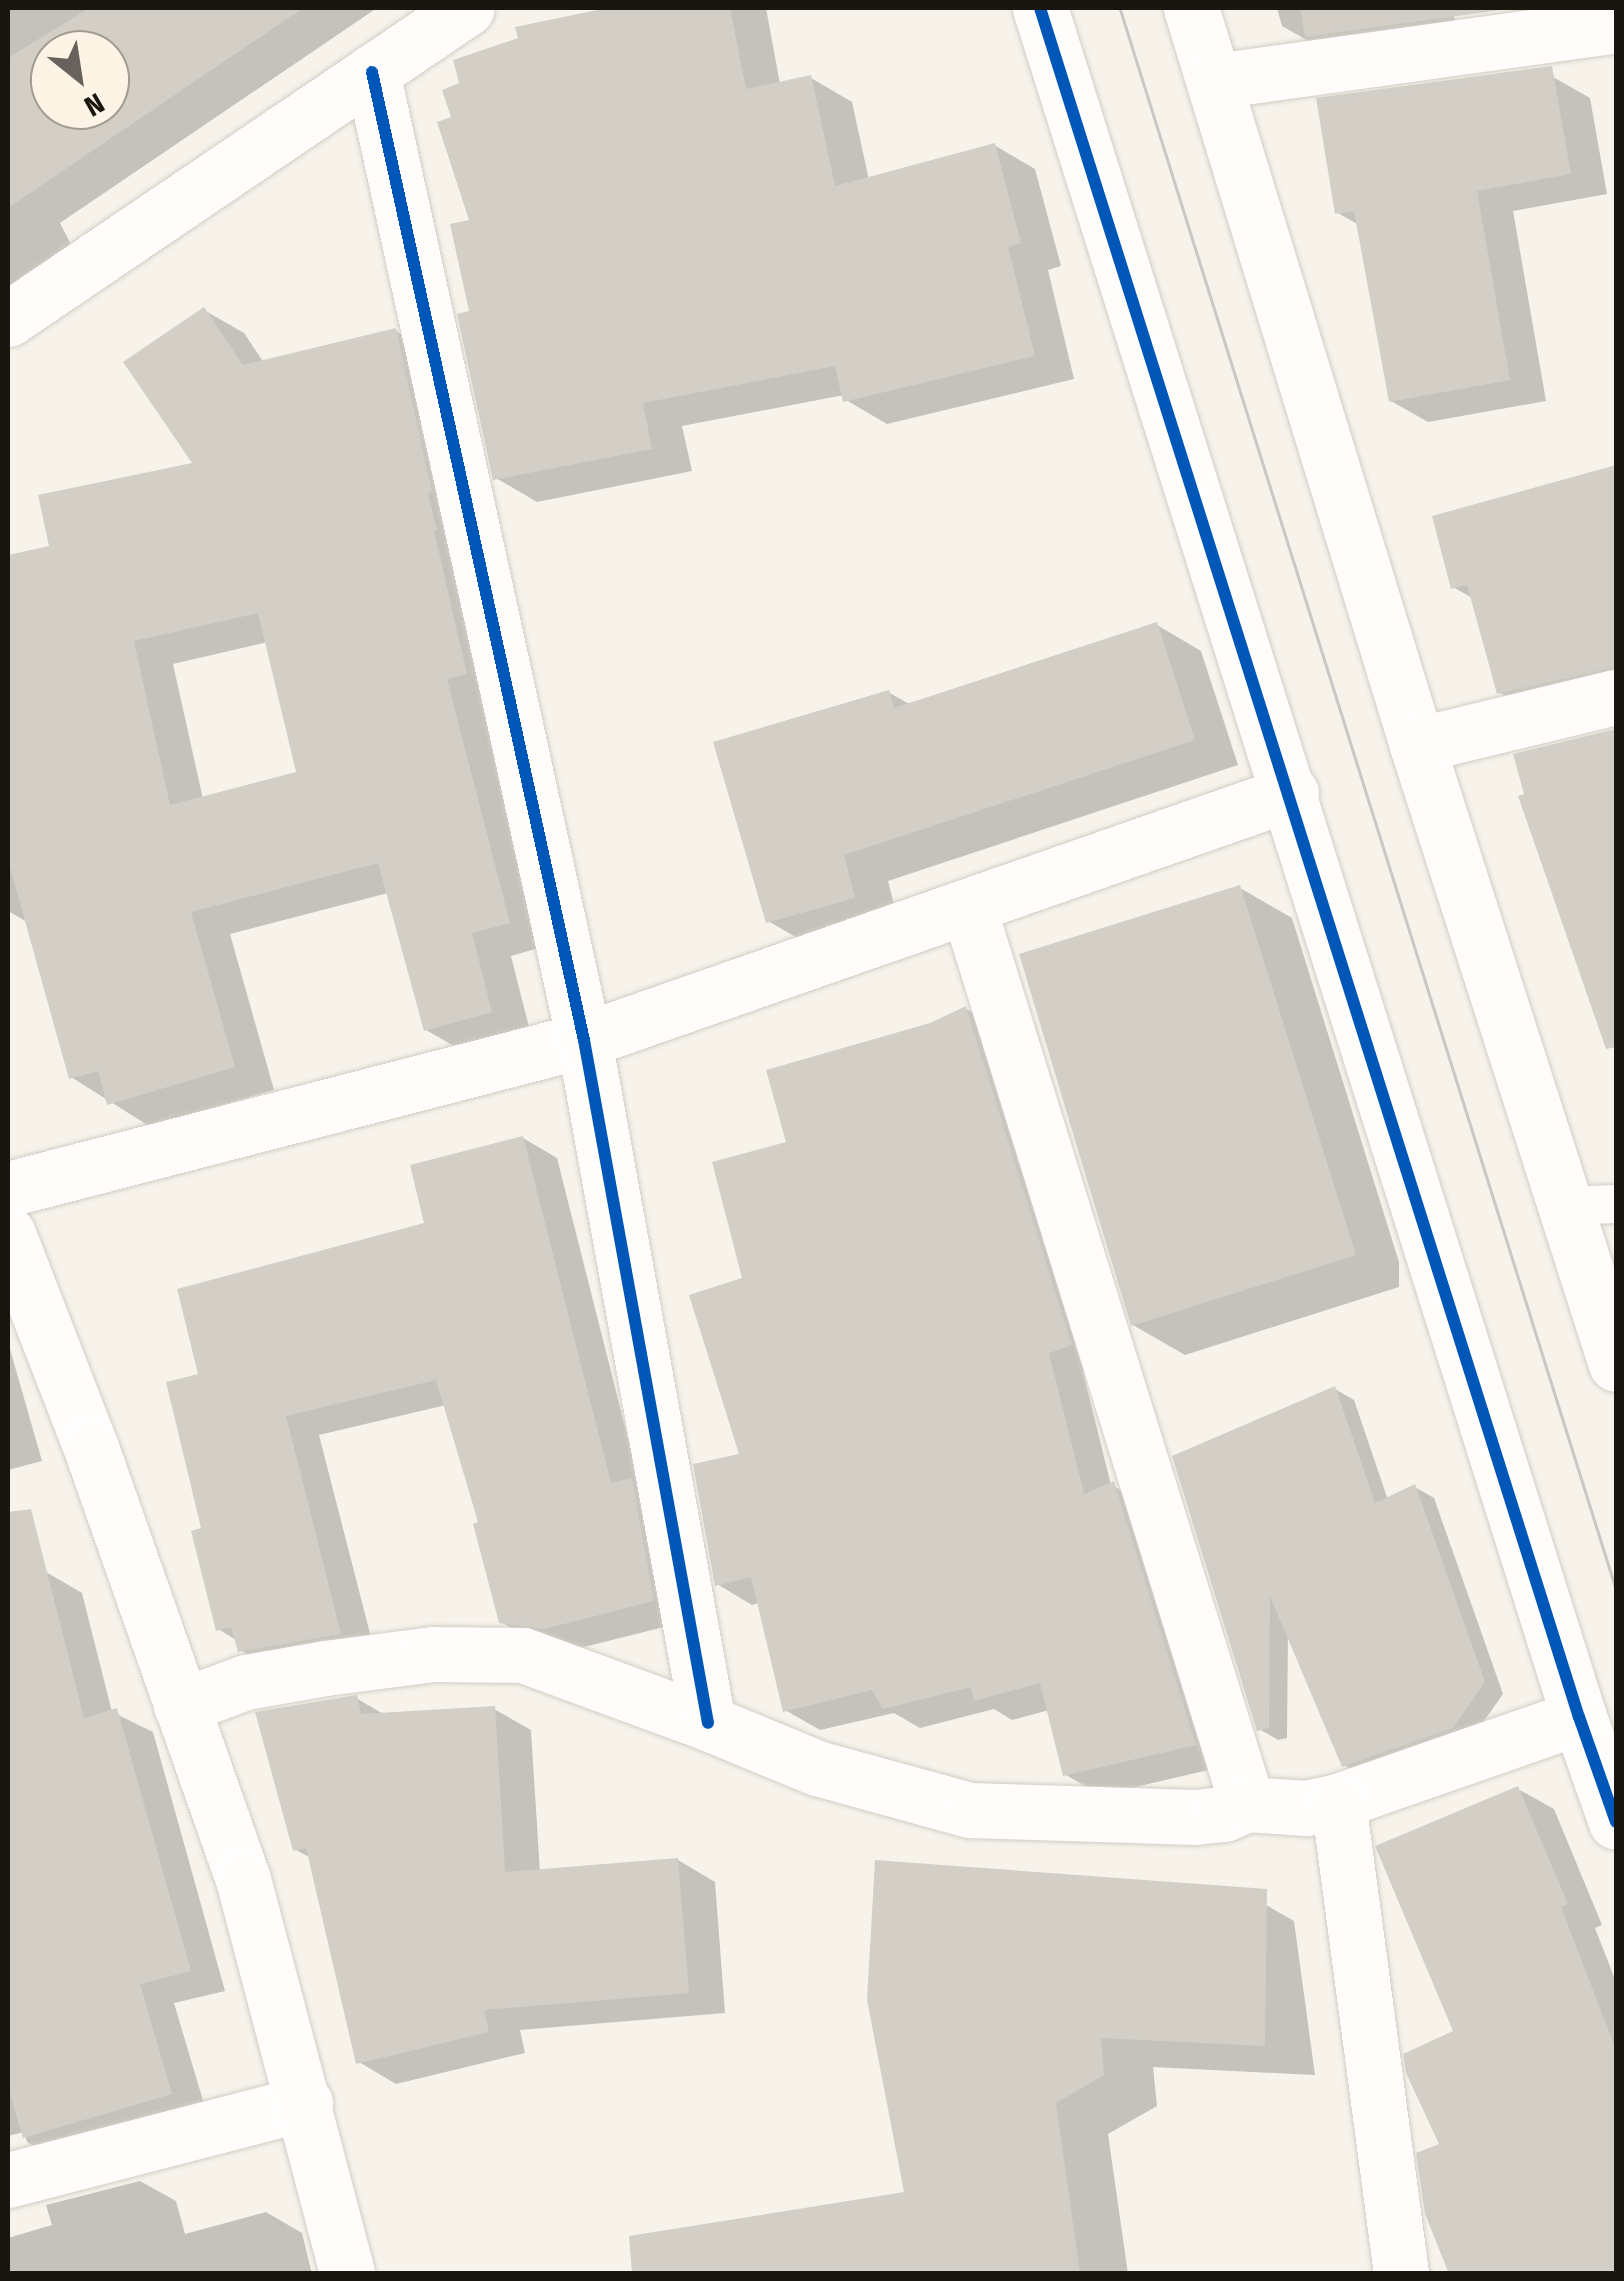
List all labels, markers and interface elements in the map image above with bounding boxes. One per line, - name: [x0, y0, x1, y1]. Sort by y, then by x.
- north arrow: [30, 30, 130, 130]
- text: N: [79, 86, 110, 123]

